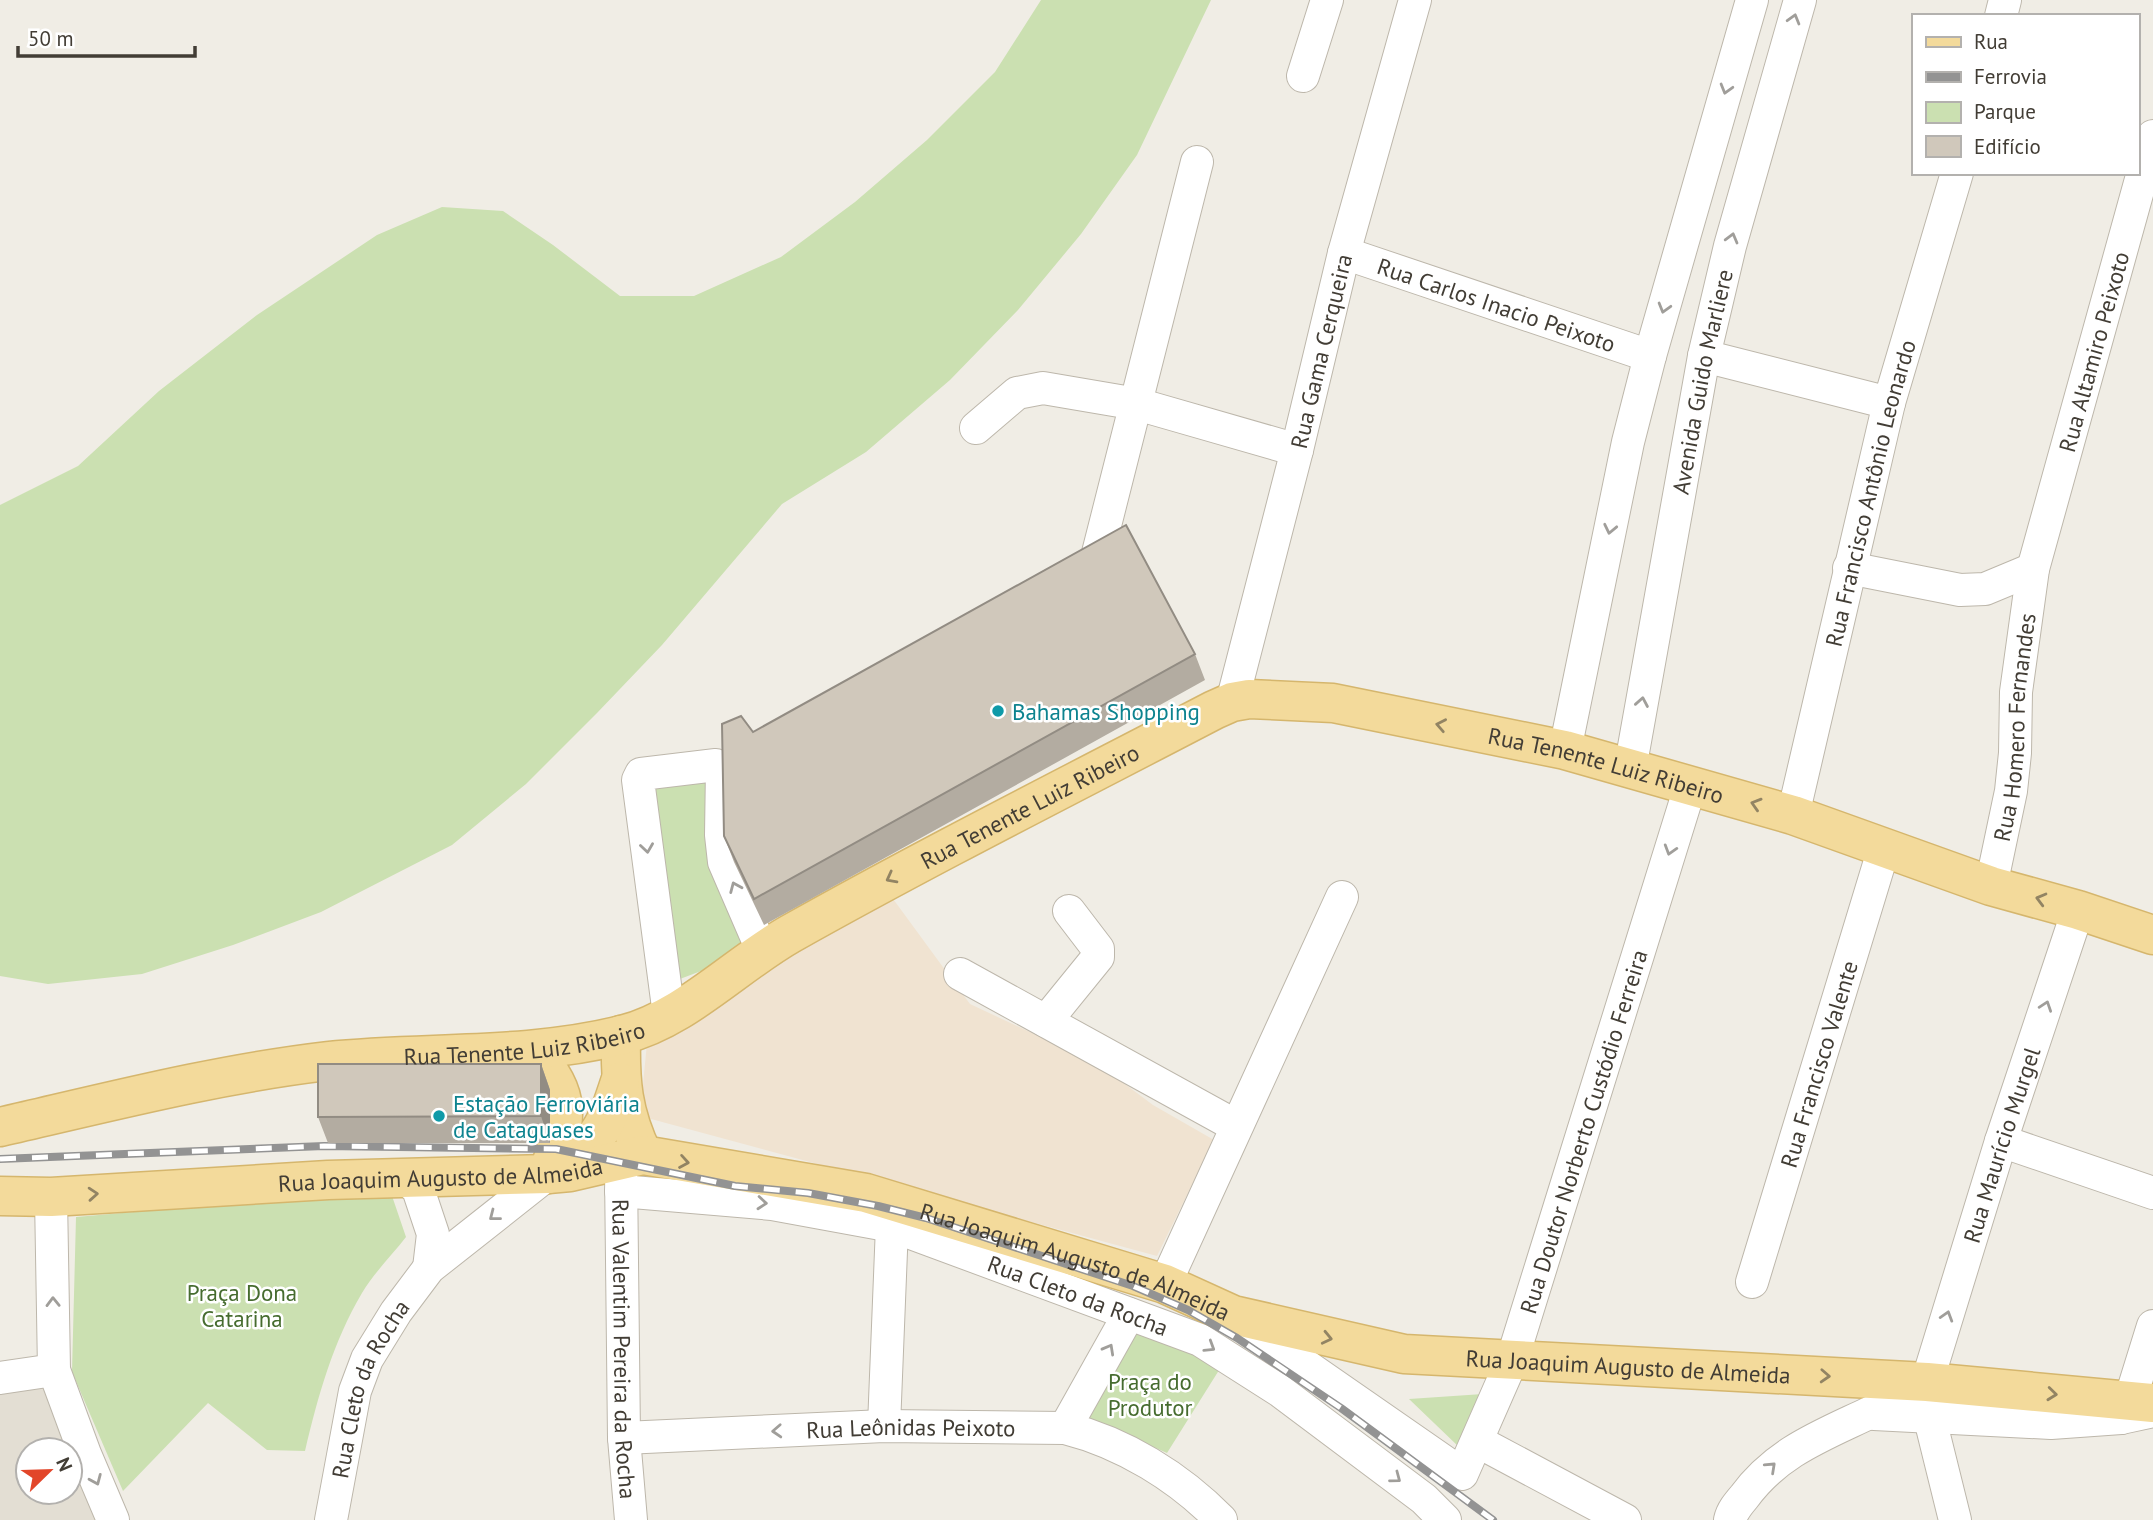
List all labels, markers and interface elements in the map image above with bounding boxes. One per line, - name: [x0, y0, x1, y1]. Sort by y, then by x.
- one-way arrow: [1786, 13, 1800, 25]
- scale bar: [18, 14, 194, 58]
- legend: [1912, 14, 2139, 175]
- text: 50 m: [28, 25, 74, 52]
- text: Rua: [1974, 28, 2008, 55]
- text: Ferrovia: [1974, 63, 2047, 90]
- one-way arrow: [1720, 83, 1735, 95]
- text: Parque: [1974, 98, 2036, 125]
- text: Edifício: [1974, 133, 2041, 160]
- one-way arrow: [1724, 232, 1738, 244]
- street label: Rua Altamiro Peixoto: [2052, 248, 2135, 455]
- street label: Rua Gama Cerqueira: [1283, 251, 1358, 451]
- street label: Rua Carlos Inacio Peixoto: [1374, 251, 1619, 358]
- street label: Avenida Guido Marliere: [1665, 266, 1739, 496]
- one-way arrow: [1657, 302, 1672, 314]
- street label: Rua Francisco Antônio Leonardo: [1818, 336, 1921, 649]
- one-way arrow: [1604, 523, 1619, 535]
- street label: Rua Homero Fernandes: [1986, 611, 2041, 844]
- one-way arrow: [1634, 696, 1649, 708]
- place label: Bahamas Shopping: [1012, 697, 1200, 726]
- marker: Bahamas Shopping: [990, 703, 1006, 719]
- one-way arrow: [1435, 718, 1447, 733]
- street label: Rua Tenente Luiz Ribeiro: [1486, 720, 1727, 809]
- street label: Rua Tenente Luiz Ribeiro: [915, 737, 1144, 875]
- one-way arrow: [1750, 798, 1762, 813]
- one-way arrow: [639, 842, 654, 854]
- one-way arrow: [1664, 843, 1679, 855]
- one-way arrow: [886, 869, 898, 883]
- one-way arrow: [729, 882, 743, 895]
- one-way arrow: [2036, 893, 2048, 908]
- street label: Rua Doutor Norberto Custódio Ferreira: [1513, 946, 1653, 1317]
- street label: Rua Francisco Valente: [1773, 957, 1863, 1171]
- one-way arrow: [2038, 1001, 2052, 1013]
- street label: Rua Tenente Luiz Ribeiro: [403, 1014, 649, 1070]
- street label: Rua Maurício Murgel: [1956, 1043, 2046, 1246]
- place label: Estação Ferroviária de Cataguases: [453, 1089, 640, 1144]
- marker: Estação Ferroviária de Cataguases: [431, 1108, 447, 1124]
- street label: Rua Joaquim Augusto de Almeida: [277, 1150, 605, 1198]
- one-way arrow: [678, 1154, 690, 1169]
- one-way arrow: [87, 1187, 98, 1202]
- one-way arrow: [757, 1195, 768, 1210]
- street label: Rua Joaquim Augusto de Almeida: [917, 1196, 1235, 1326]
- street label: Rua Valentim Pereira da Rocha: [607, 1199, 644, 1500]
- one-way arrow: [490, 1208, 502, 1221]
- street label: Rua Cleto da Rocha: [984, 1248, 1172, 1342]
- park label: Praça Dona Catarina: [187, 1278, 297, 1333]
- street label: Rua Cleto da Rocha: [325, 1293, 415, 1481]
- one-way arrow: [45, 1296, 61, 1307]
- one-way arrow: [1939, 1311, 1953, 1323]
- one-way arrow: [1321, 1330, 1333, 1344]
- one-way arrow: [1203, 1338, 1216, 1351]
- street label: Rua Joaquim Augusto de Almeida: [1465, 1343, 1791, 1389]
- one-way arrow: [1101, 1344, 1114, 1357]
- park label: Praça do Produtor: [1108, 1367, 1193, 1422]
- one-way arrow: [1820, 1369, 1831, 1384]
- one-way arrow: [2046, 1386, 2058, 1401]
- street label: Rua Leônidas Peixoto: [805, 1411, 1016, 1444]
- one-way arrow: [771, 1423, 782, 1438]
- north arrow: [14, 1436, 84, 1506]
- text: N: [51, 1454, 78, 1475]
- one-way arrow: [1763, 1462, 1776, 1475]
- one-way arrow: [1388, 1470, 1401, 1482]
- one-way arrow: [88, 1473, 102, 1485]

